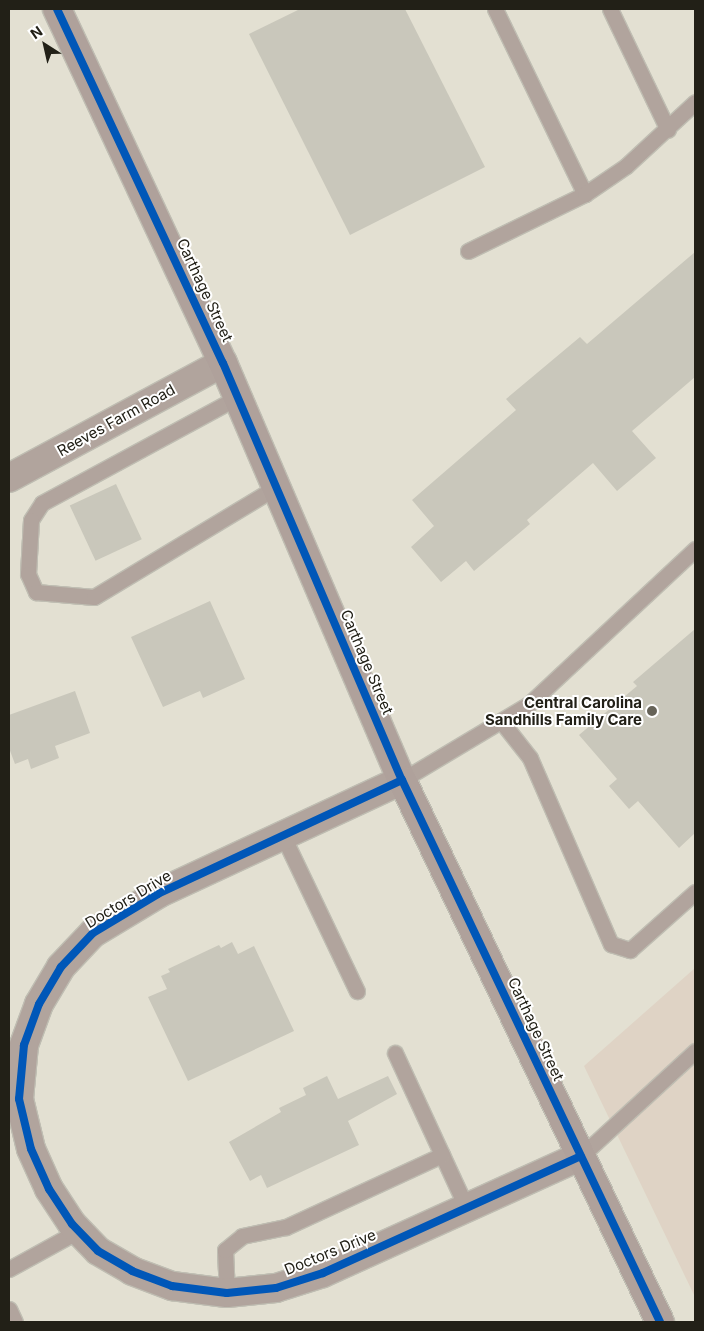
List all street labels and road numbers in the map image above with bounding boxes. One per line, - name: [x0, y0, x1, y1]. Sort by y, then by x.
- street label: Carthage Street: [173, 235, 237, 345]
- street label: Reeves Farm Road: [54, 380, 178, 460]
- street label: Carthage Street: [337, 607, 397, 717]
- street label: Doctors Drive: [82, 866, 174, 932]
- street label: Carthage Street: [504, 974, 568, 1084]
- street label: Doctors Drive: [282, 1225, 378, 1279]

